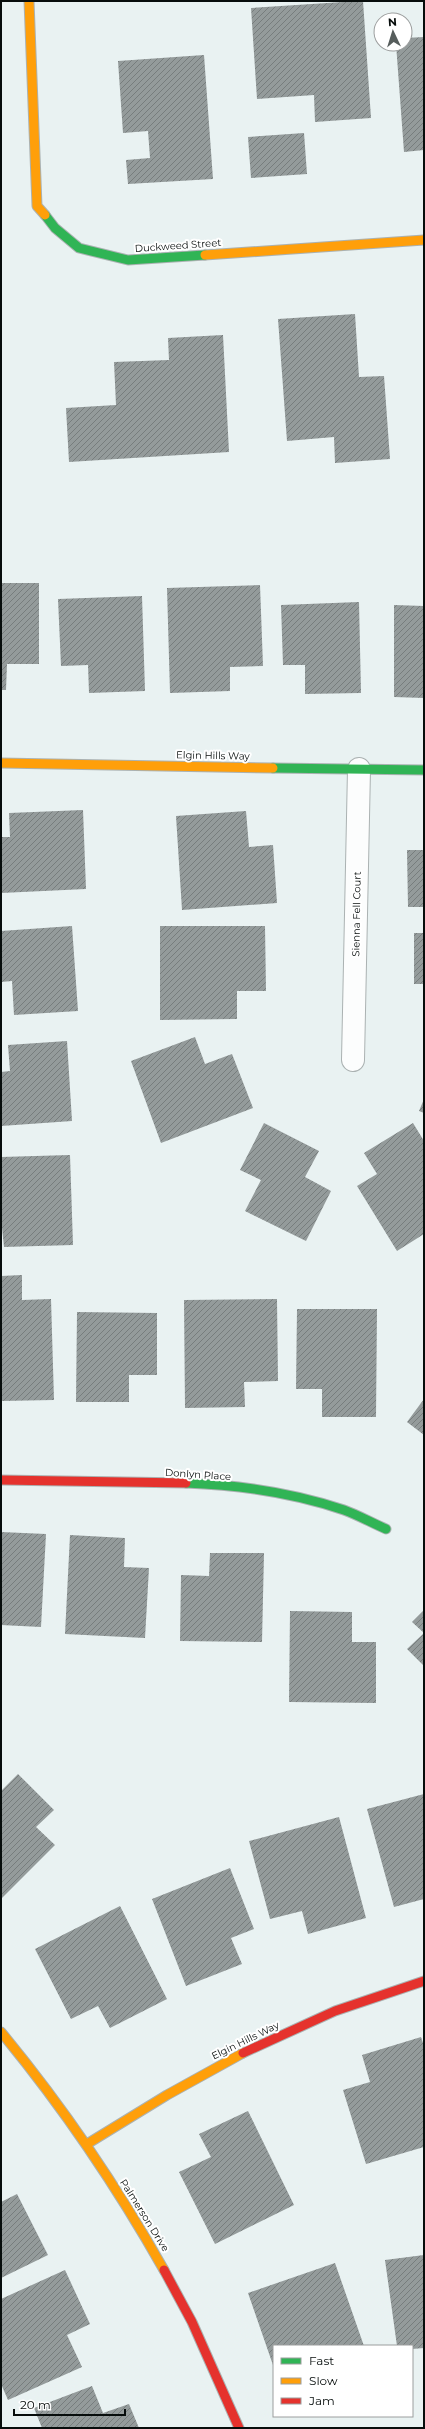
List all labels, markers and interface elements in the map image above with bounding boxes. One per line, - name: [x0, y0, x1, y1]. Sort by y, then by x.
- north arrow: [373, 12, 413, 52]
- text: N: [387, 15, 397, 29]
- street label: Duckweed Street: [134, 236, 222, 255]
- street label: Elgin Hills Way: [176, 748, 251, 763]
- street label: Sienna Fell Court: [349, 871, 364, 957]
- street label: Donlyn Place: [165, 1466, 231, 1483]
- street label: Elgin Hills Way: [209, 2018, 282, 2062]
- street label: Palmerson Drive: [117, 2177, 172, 2254]
- legend: [273, 2345, 413, 2417]
- text: Fast: [309, 2353, 334, 2368]
- text: Slow: [309, 2373, 338, 2388]
- scale bar: [14, 2391, 125, 2417]
- text: Jam: [308, 2393, 335, 2408]
- text: 20 m: [20, 2397, 51, 2412]

